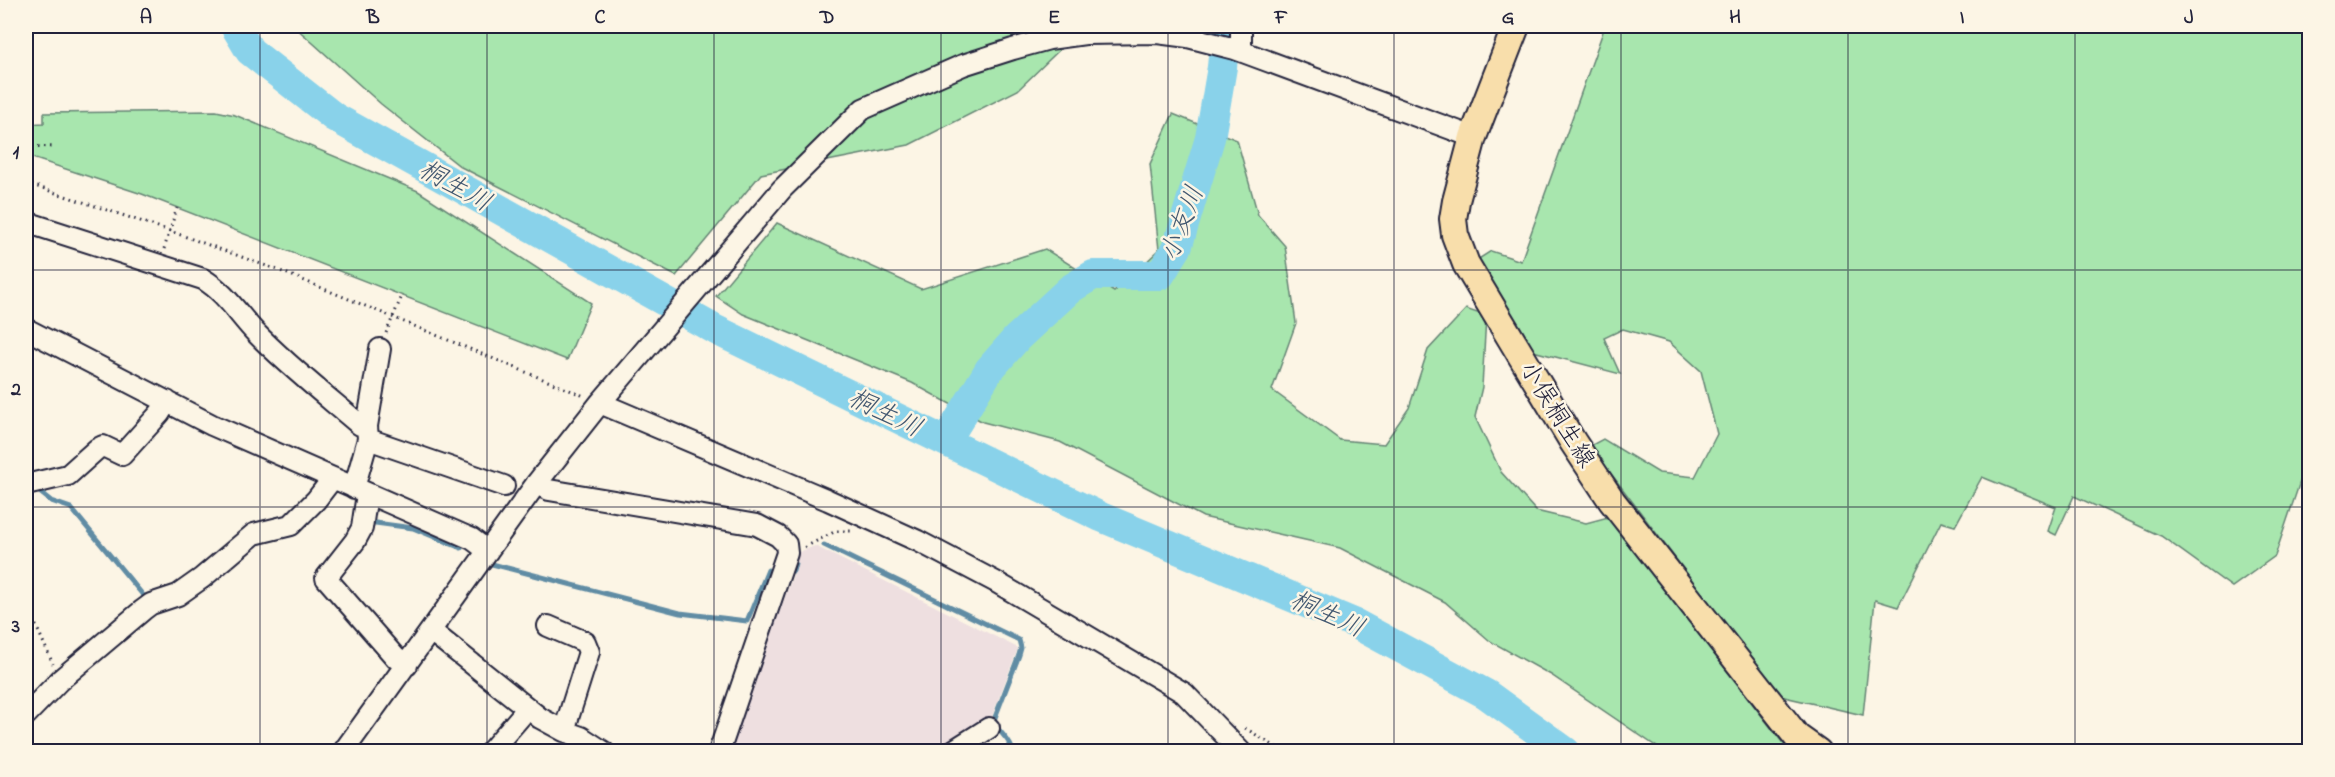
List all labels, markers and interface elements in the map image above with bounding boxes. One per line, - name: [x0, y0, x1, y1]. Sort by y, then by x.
- text: A: [140, 4, 152, 33]
- text: B: [365, 4, 380, 33]
- text: C: [595, 4, 606, 33]
- text: D: [819, 4, 834, 33]
- text: E: [1048, 4, 1060, 33]
- text: F: [1274, 4, 1288, 33]
- text: G: [1502, 4, 1515, 33]
- text: H: [1729, 4, 1741, 33]
- text: I: [1960, 4, 1965, 33]
- text: J: [2184, 4, 2194, 33]
- text: 1: [13, 139, 20, 168]
- water label: 桐生川: [411, 152, 498, 223]
- water label: 小友川: [1152, 181, 1216, 267]
- street label: 小俣桐生線: [1509, 355, 1603, 475]
- text: 2: [10, 376, 21, 405]
- water label: 桐生川: [841, 381, 928, 449]
- water label: 桐生川: [1283, 583, 1370, 649]
- text: 3: [11, 613, 20, 642]

